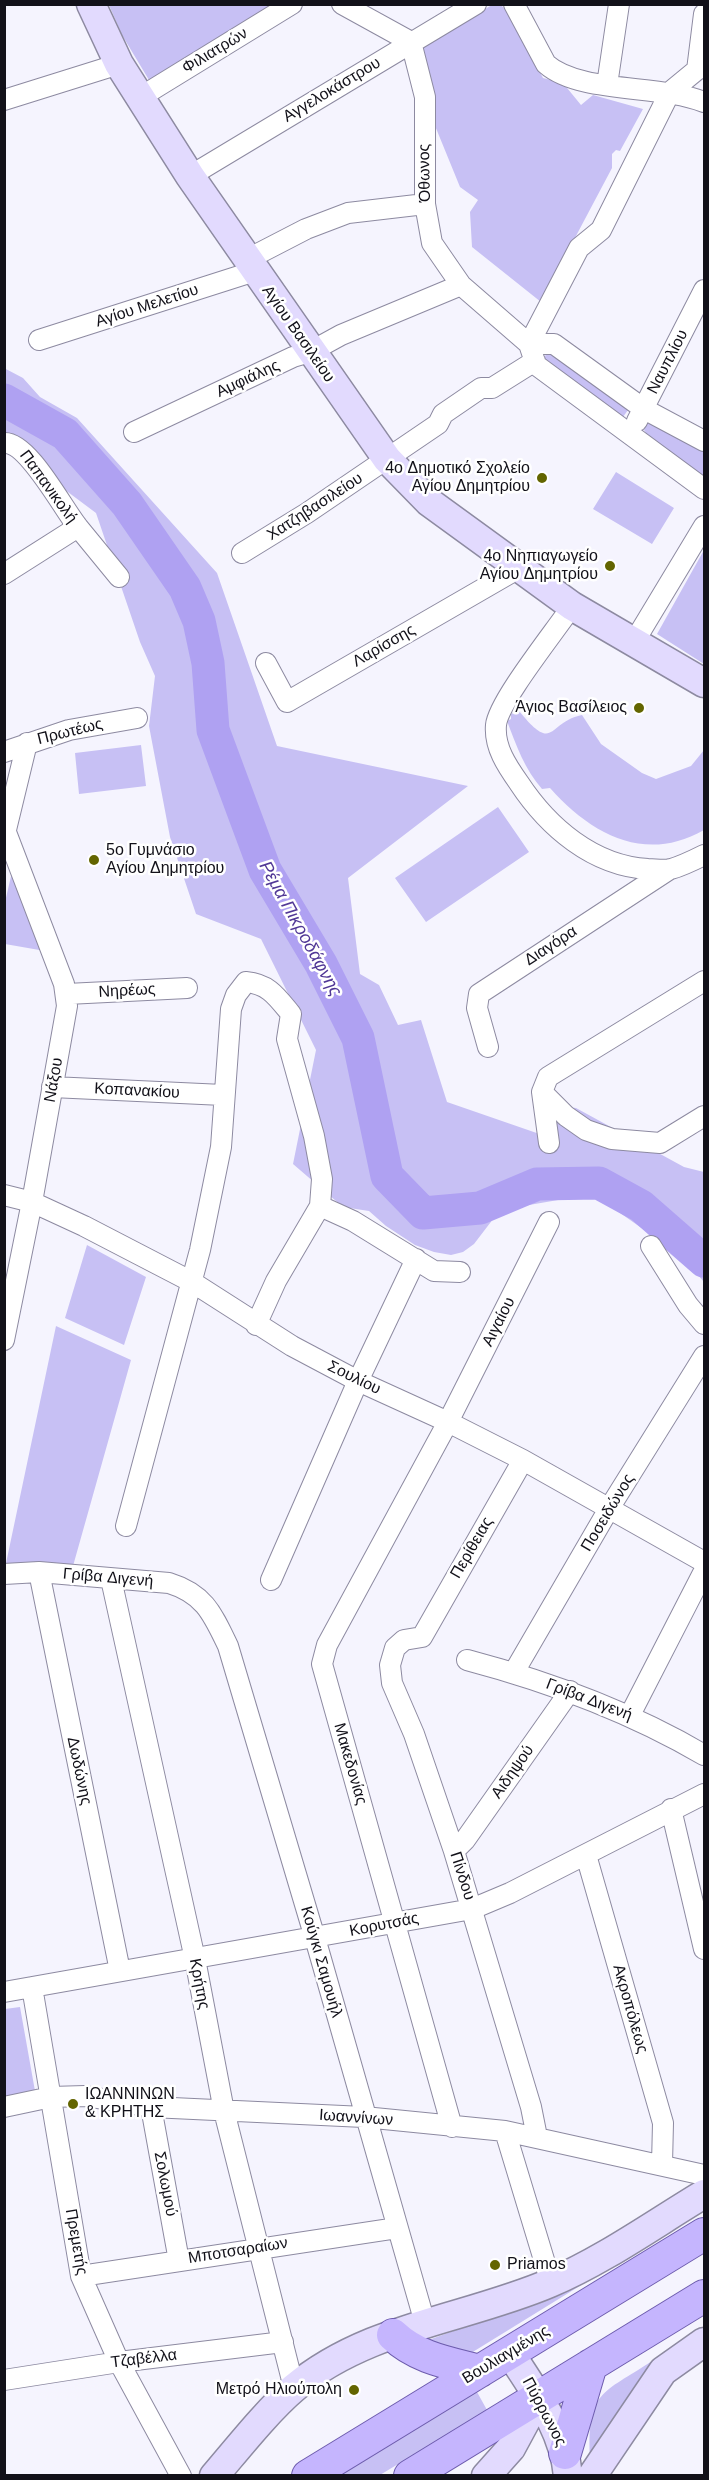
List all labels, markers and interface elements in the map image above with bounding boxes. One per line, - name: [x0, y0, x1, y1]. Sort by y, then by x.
- street label: Φιλιατρών: [179, 24, 251, 78]
- street label: Αγγελοκάστρου: [280, 53, 384, 127]
- street label: Όθωνος: [415, 144, 435, 202]
- street label: Αγίου Μελετίου: [93, 280, 201, 332]
- street label: Αγίου Βασιλείου: [258, 282, 338, 386]
- street label: Ναυπλίου: [644, 327, 692, 397]
- street label: Αμφιάλης: [213, 356, 283, 402]
- street label: Παπανικολή: [15, 447, 81, 527]
- place label: 4ο Δημοτικό Σχολείο Αγίου Δημητρίου: [385, 459, 530, 497]
- street label: Χατζηβασιλείου: [264, 469, 366, 545]
- marker: 4ο Δημοτικό Σχολείο Αγίου Δημητρίου: [535, 471, 549, 485]
- place label: 4ο Νηπιαγωγείο Αγίου Δημητρίου: [480, 547, 598, 585]
- marker: 4ο Νηπιαγωγείο Αγίου Δημητρίου: [603, 559, 617, 573]
- street label: Λαρίσσης: [349, 620, 419, 672]
- place label: Άγιος Βασίλειος: [515, 698, 627, 718]
- marker: Άγιος Βασίλειος: [632, 701, 646, 715]
- street label: Πρωτέως: [35, 715, 105, 749]
- place label: 5ο Γυμνάσιο Αγίου Δημητρίου: [106, 841, 224, 879]
- marker: 5ο Γυμνάσιο Αγίου Δημητρίου: [87, 853, 101, 867]
- water label: Ρέμα Πικροδάφνης: [254, 858, 346, 1000]
- street label: Διαγόρα: [521, 922, 581, 970]
- street label: Νηρέως: [98, 980, 156, 1002]
- street label: Νάξου: [41, 1056, 67, 1104]
- street label: Κοπανακίου: [94, 1079, 180, 1103]
- street label: Αιγαίου: [478, 1294, 520, 1350]
- street label: Σουλίου: [324, 1357, 384, 1399]
- street label: Ποσειδώνος: [577, 1471, 639, 1555]
- street label: Περίθειας: [447, 1514, 497, 1582]
- street label: Γρίβα Διγενή: [62, 1564, 154, 1592]
- street label: Γρίβα Διγενή: [543, 1675, 635, 1725]
- street label: Μακεδονίας: [329, 1721, 371, 1807]
- street label: Δωδώνης: [62, 1735, 96, 1807]
- street label: Αιδηψού: [488, 1741, 538, 1803]
- street label: Πίνδου: [445, 1849, 479, 1903]
- street label: Κούγκι Σαμουήλ: [296, 1904, 346, 2020]
- street label: Κορυτσάς: [348, 1909, 420, 1941]
- street label: Κρήτης: [185, 1957, 213, 2011]
- street label: Ακροπόλεως: [608, 1962, 652, 2056]
- place label: ΙΩΑΝΝΙΝΩΝ & ΚΡΗΤΗΣ: [85, 2085, 175, 2123]
- marker: ΙΩΑΝΝΙΝΩΝ & ΚΡΗΤΗΣ: [66, 2097, 80, 2111]
- street label: Ιωαννίνων: [318, 2106, 394, 2130]
- street label: Σολωμού: [149, 2150, 181, 2218]
- street label: Πρεμετής: [61, 2207, 91, 2277]
- street label: Μποτσαραίων: [187, 2234, 289, 2268]
- place label: Priamos: [507, 2255, 566, 2275]
- marker: Priamos: [488, 2258, 502, 2272]
- street label: Βουλιαγμένης: [459, 2322, 553, 2388]
- street label: Τζαβέλλα: [110, 2345, 178, 2373]
- street label: Πύρρωνος: [518, 2374, 570, 2450]
- place label: Μετρό Ηλιούπολη: [216, 2380, 342, 2400]
- marker: Μετρό Ηλιούπολη: [347, 2383, 361, 2397]

